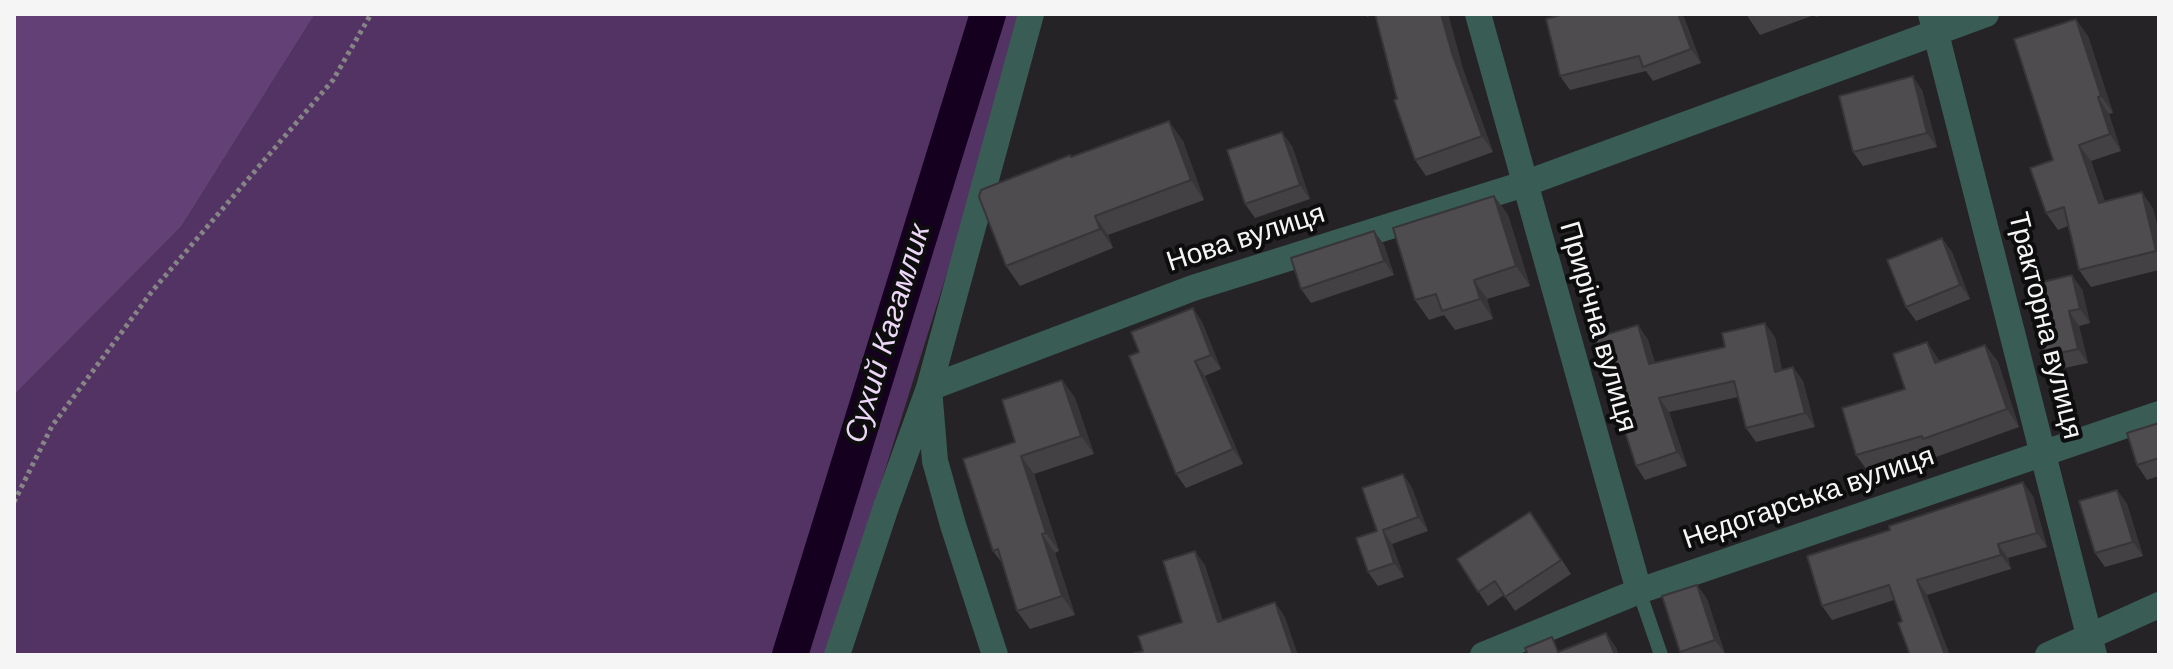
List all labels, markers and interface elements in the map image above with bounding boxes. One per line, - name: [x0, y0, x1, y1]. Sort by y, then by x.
- street label: Нова вулиця: [1163, 198, 1329, 280]
- street label: Тракторна вулиця: [2000, 209, 2088, 443]
- street label: Прирічна вулиця: [1551, 218, 1643, 436]
- water label: Сухий Кагамлик: [839, 220, 939, 448]
- street label: Недогарська вулиця: [1679, 440, 1939, 558]

